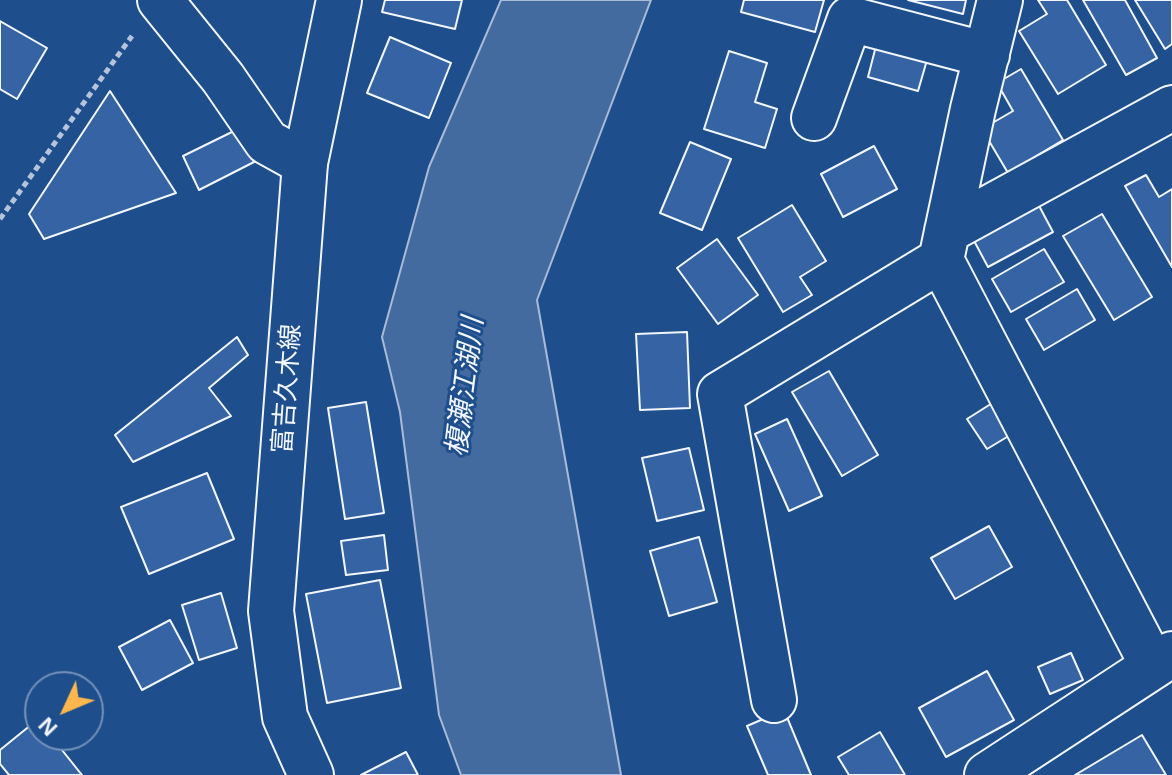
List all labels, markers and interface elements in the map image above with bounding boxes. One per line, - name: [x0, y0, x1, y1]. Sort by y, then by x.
- water label: 榎瀬江湖川: [441, 315, 491, 459]
- street label: 富吉久木線: [268, 323, 308, 455]
- north arrow: [24, 671, 104, 751]
- text: N: [33, 712, 62, 741]

